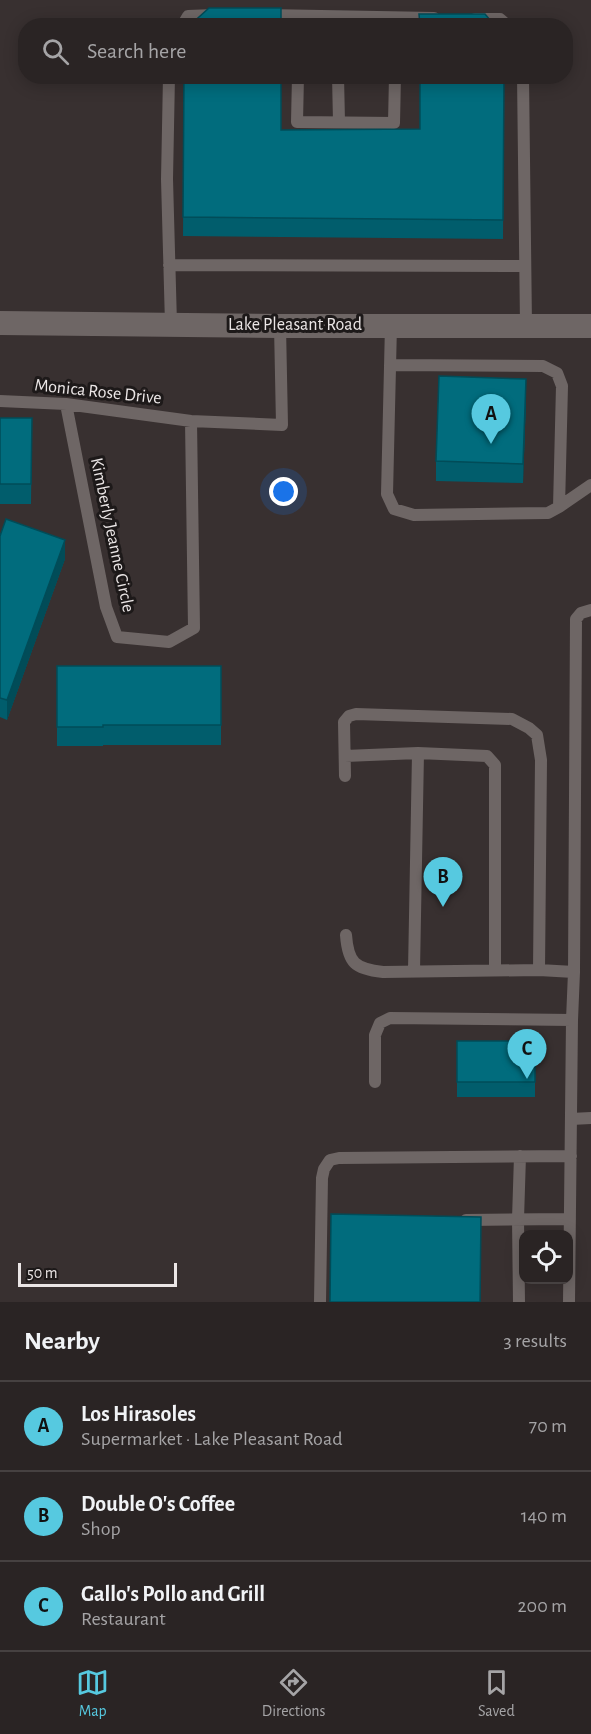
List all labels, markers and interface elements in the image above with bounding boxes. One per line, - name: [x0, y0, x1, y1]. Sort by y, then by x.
- search box: [18, 18, 573, 84]
- icon: search: [39, 35, 72, 68]
- text: Search here: [87, 40, 186, 62]
- street label: Lake Pleasant Road: [228, 316, 362, 334]
- street label: Monica Rose Drive: [34, 376, 162, 408]
- pin: A: [472, 394, 510, 444]
- street label: Kimberly Jeanne Circle: [87, 456, 137, 614]
- your location: [269, 477, 298, 506]
- pin: B: [424, 858, 462, 907]
- pin: C: [508, 1030, 546, 1079]
- map controls: [519, 1230, 573, 1284]
- button: locate: [519, 1230, 573, 1284]
- scale bar: [18, 1260, 177, 1288]
- text: 50 m: [27, 1265, 58, 1281]
- text: Nearby: [24, 1328, 100, 1354]
- text: 3 results: [503, 1331, 567, 1351]
- text: Los Hirasoles: [81, 1403, 196, 1425]
- text: A: [38, 1416, 50, 1436]
- text: 70 m: [529, 1416, 567, 1436]
- text: Supermarket · Lake Pleasant Road: [81, 1429, 343, 1449]
- text: Double O's Coffee: [81, 1493, 235, 1515]
- text: B: [38, 1506, 49, 1526]
- text: 140 m: [521, 1506, 567, 1526]
- text: Shop: [81, 1519, 121, 1539]
- text: Gallo's Pollo and Grill: [81, 1583, 265, 1605]
- text: C: [38, 1596, 49, 1616]
- text: 200 m: [517, 1596, 567, 1616]
- text: Restaurant: [81, 1609, 166, 1629]
- tab: Map: [76, 1666, 109, 1721]
- tab: Directions: [262, 1666, 326, 1721]
- tab: Saved: [478, 1666, 515, 1721]

